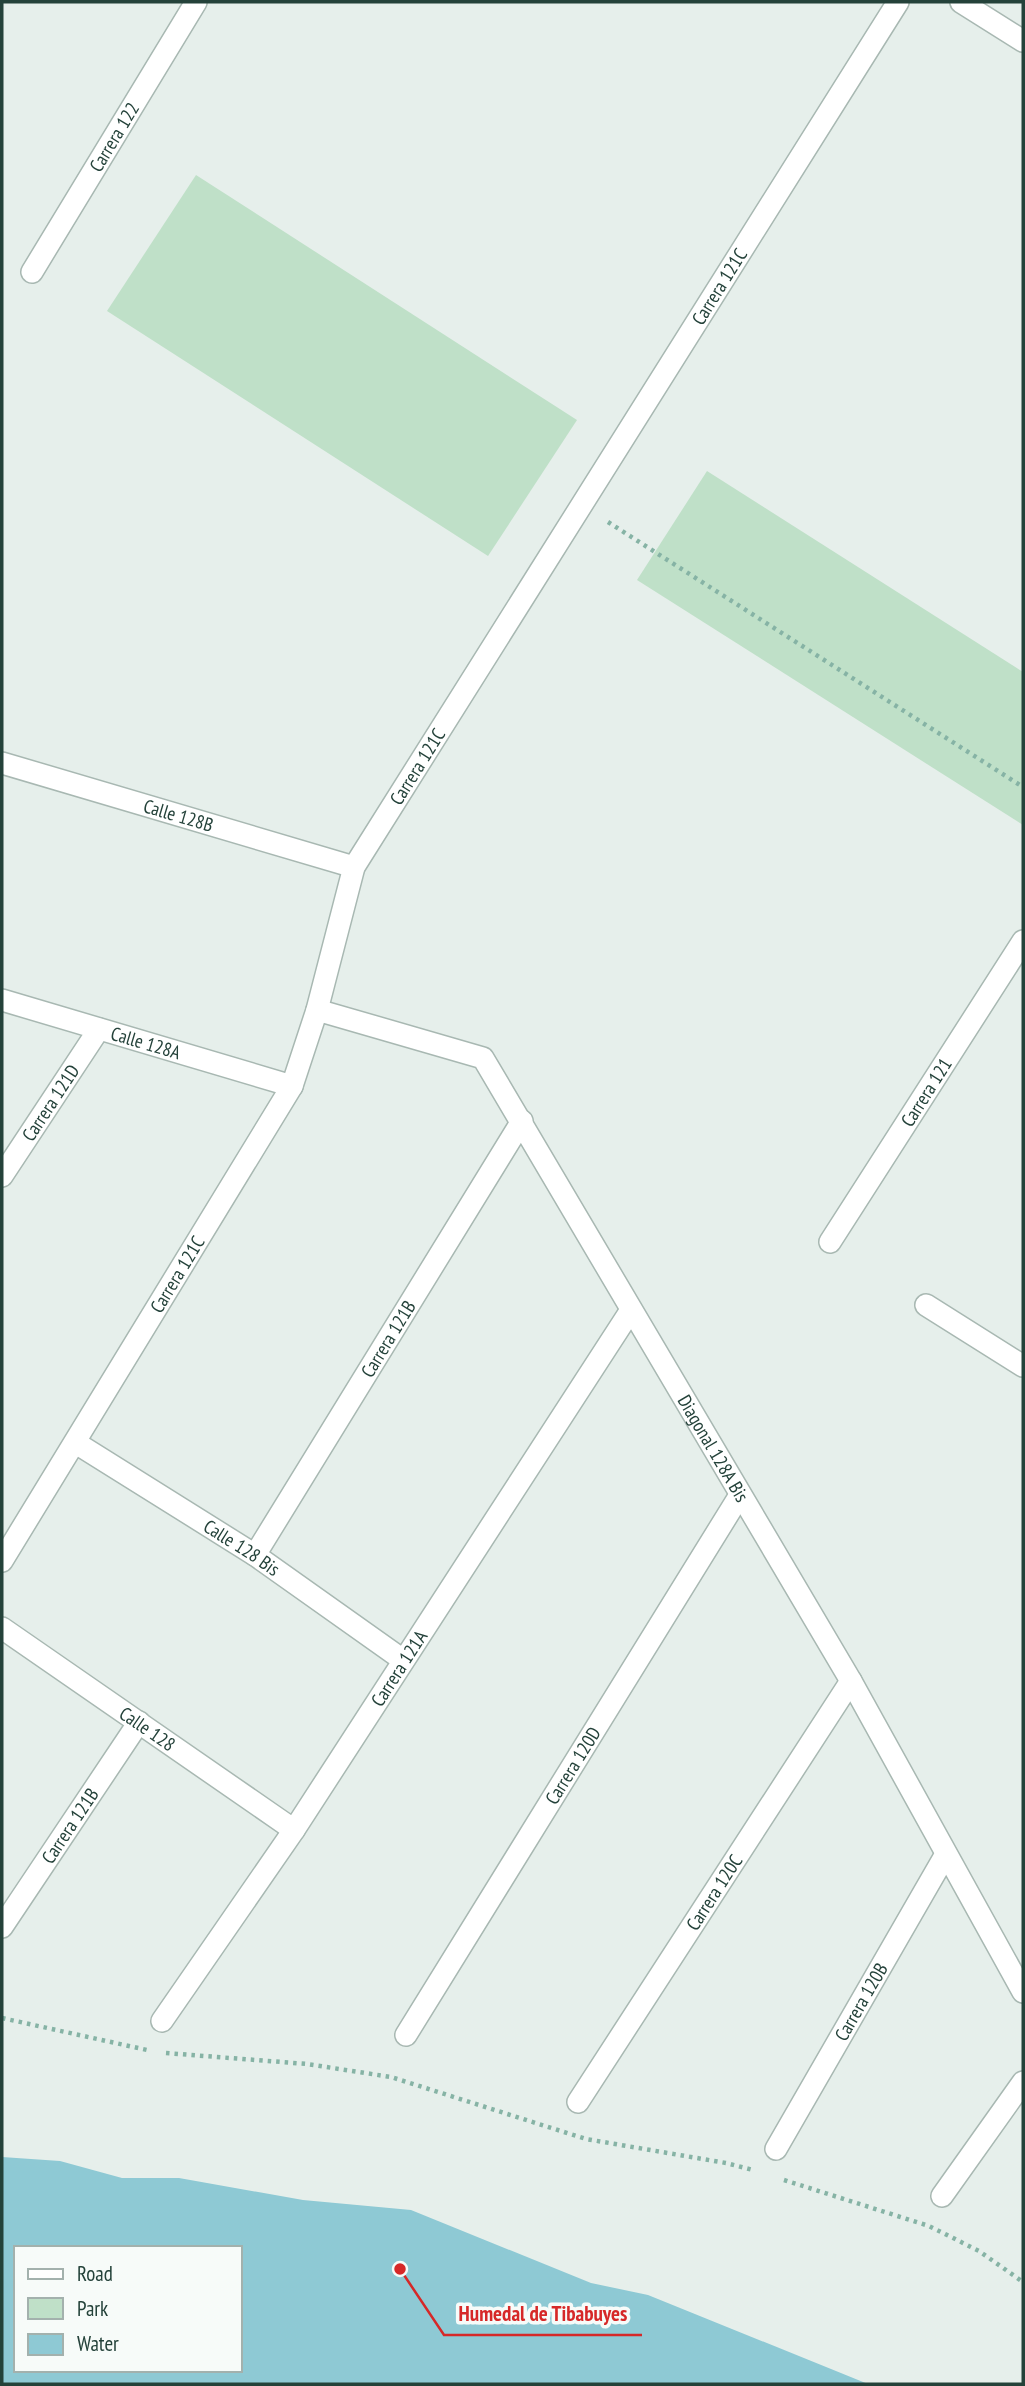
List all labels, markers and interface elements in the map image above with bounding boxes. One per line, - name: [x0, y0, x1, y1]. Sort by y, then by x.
- street label: Carrera 122: [84, 98, 144, 176]
- street label: Carrera 121C: [686, 244, 752, 329]
- street label: Carrera 121C: [384, 724, 450, 809]
- street label: Calle 128B: [141, 794, 216, 837]
- street label: Calle 128A: [108, 1021, 184, 1064]
- street label: Carrera 121: [895, 1053, 957, 1131]
- street label: Carrera 121D: [17, 1060, 84, 1145]
- street label: Carrera 121C: [145, 1231, 210, 1317]
- street label: Carrera 121B: [355, 1296, 421, 1382]
- street label: Diagonal 128A Bis: [673, 1390, 754, 1506]
- street label: Calle 128 Bis: [199, 1514, 285, 1581]
- street label: Carrera 121A: [365, 1626, 432, 1711]
- street label: Calle 128: [115, 1701, 180, 1756]
- street label: Carrera 120D: [540, 1722, 606, 1809]
- street label: Carrera 121B: [36, 1783, 104, 1868]
- street label: Carrera 120C: [681, 1850, 748, 1935]
- street label: Carrera 120B: [829, 1958, 893, 2045]
- legend: [14, 2246, 242, 2372]
- text: Road: [77, 2260, 113, 2287]
- callout: Humedal de Tibabuyes: [444, 2293, 642, 2335]
- text: Park: [77, 2295, 108, 2322]
- text: Humedal de Tibabuyes: [459, 2300, 627, 2327]
- text: Water: [77, 2330, 119, 2357]

